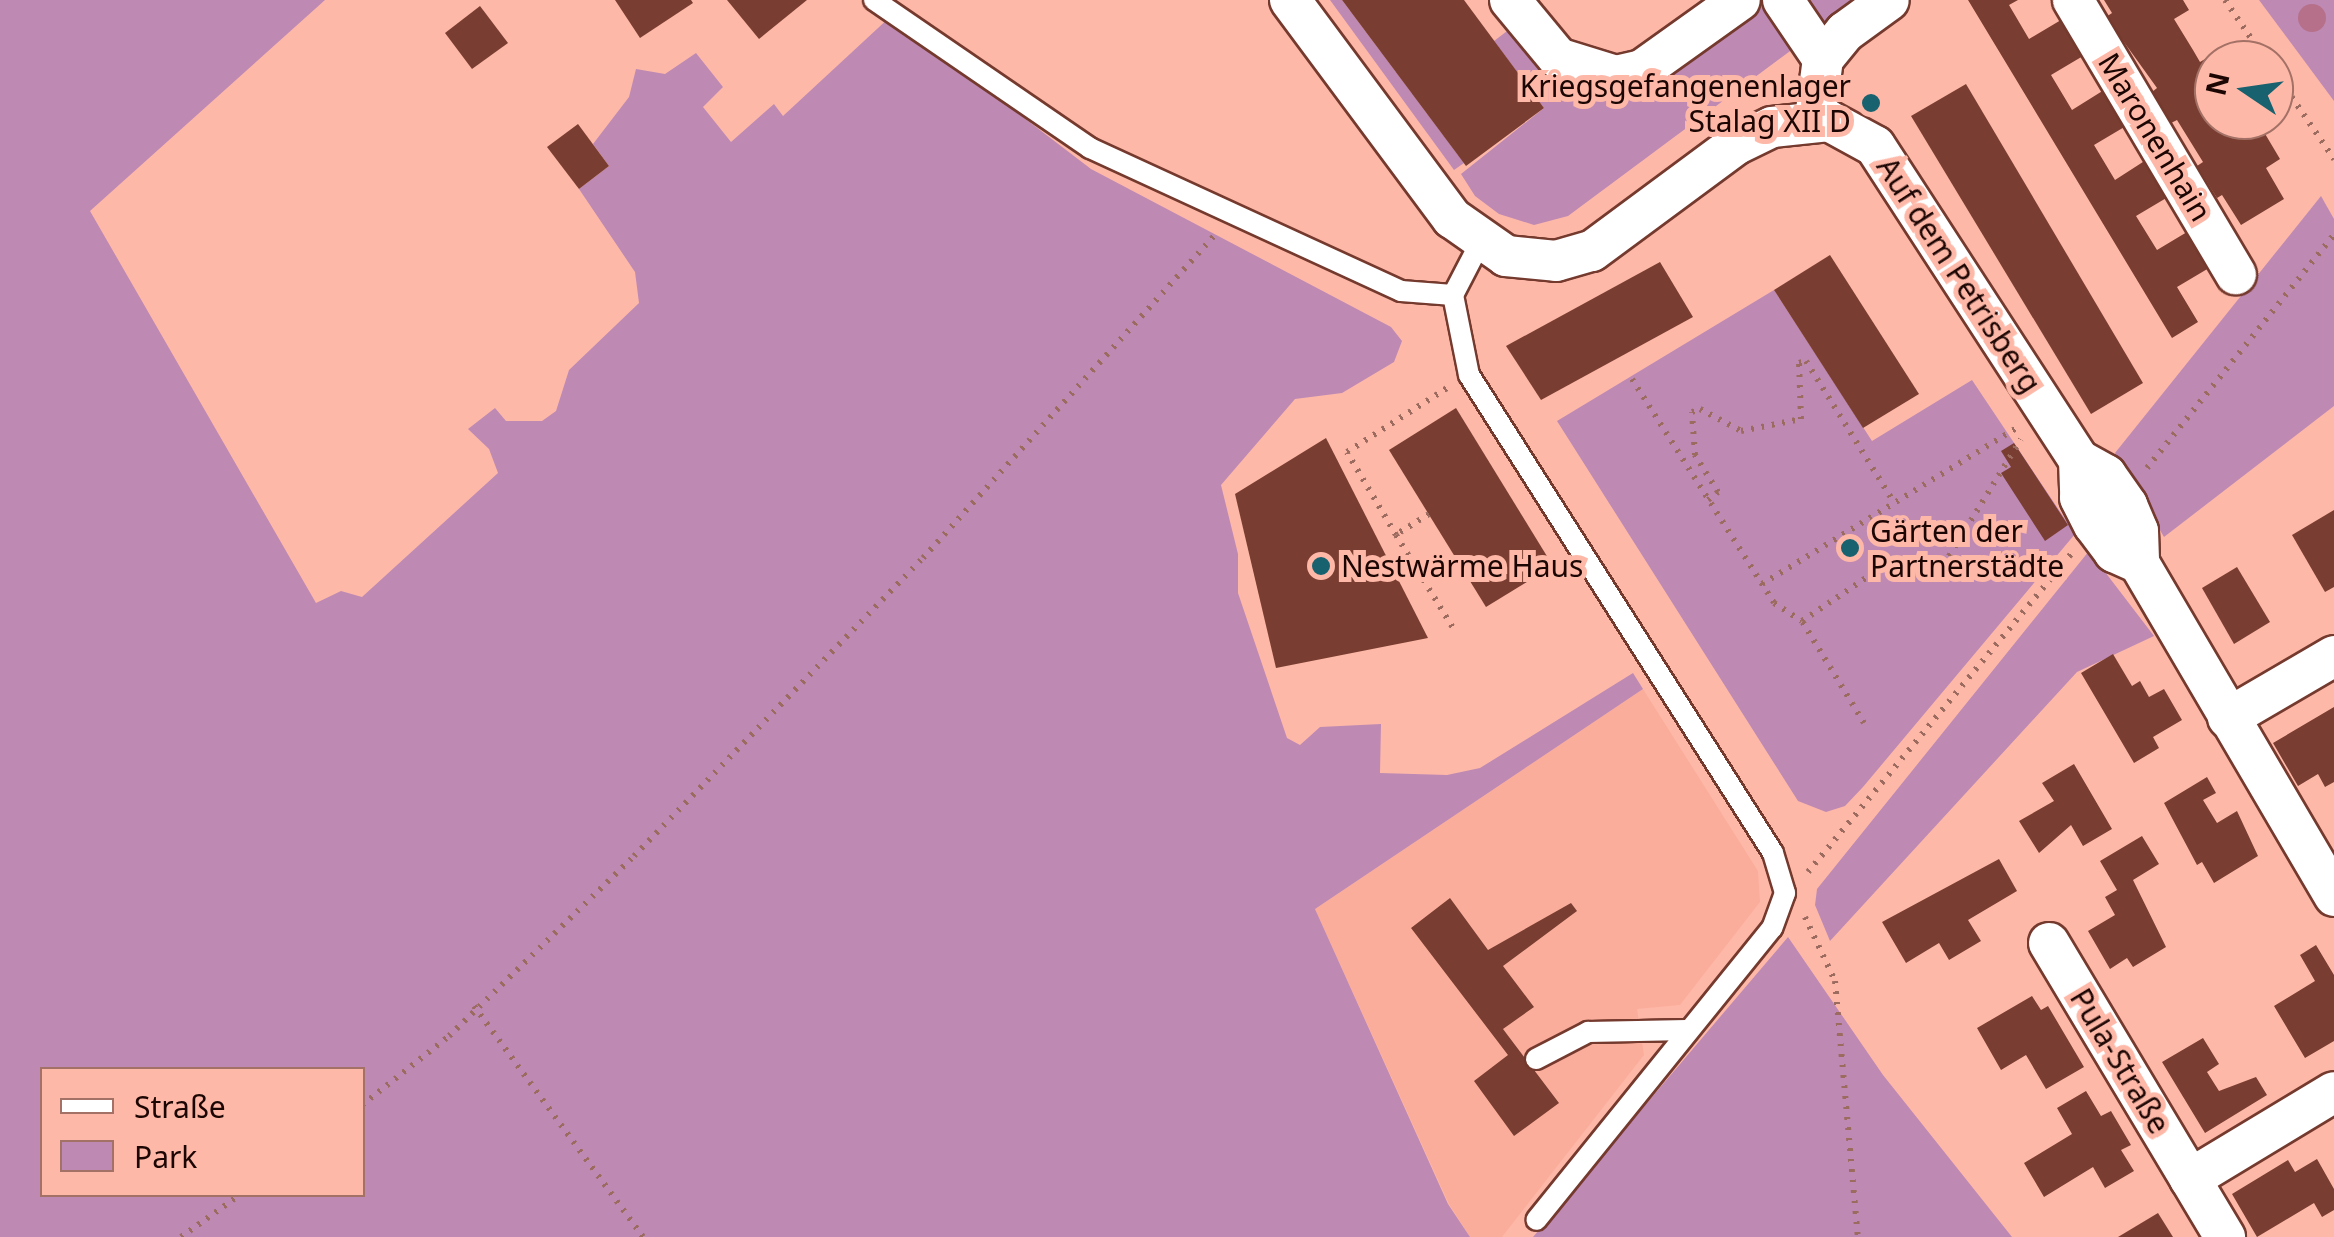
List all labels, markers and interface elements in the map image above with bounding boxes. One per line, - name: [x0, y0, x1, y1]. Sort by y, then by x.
- north arrow: [2194, 40, 2294, 140]
- street label: Maronenhain: [2091, 46, 2219, 228]
- place label: Kriegsgefangenenlager Stalag XII D: [1520, 68, 1851, 138]
- text: N: [2196, 68, 2238, 99]
- marker: Kriegsgefangenenlager Stalag XII D: [1860, 92, 1882, 114]
- street label: Auf dem Petrisberg: [1869, 151, 2049, 399]
- place label: Gärten der Partnerstädte: [1870, 513, 2064, 584]
- marker: Gärten der Partnerstädte: [1839, 537, 1861, 559]
- place label: Nestwärme Haus: [1341, 548, 1583, 584]
- marker: Nestwärme Haus: [1310, 555, 1332, 577]
- street label: Pula-Straße: [2063, 982, 2177, 1140]
- legend: [40, 1067, 365, 1197]
- text: Straße: [134, 1086, 226, 1127]
- text: Park: [134, 1136, 197, 1177]

